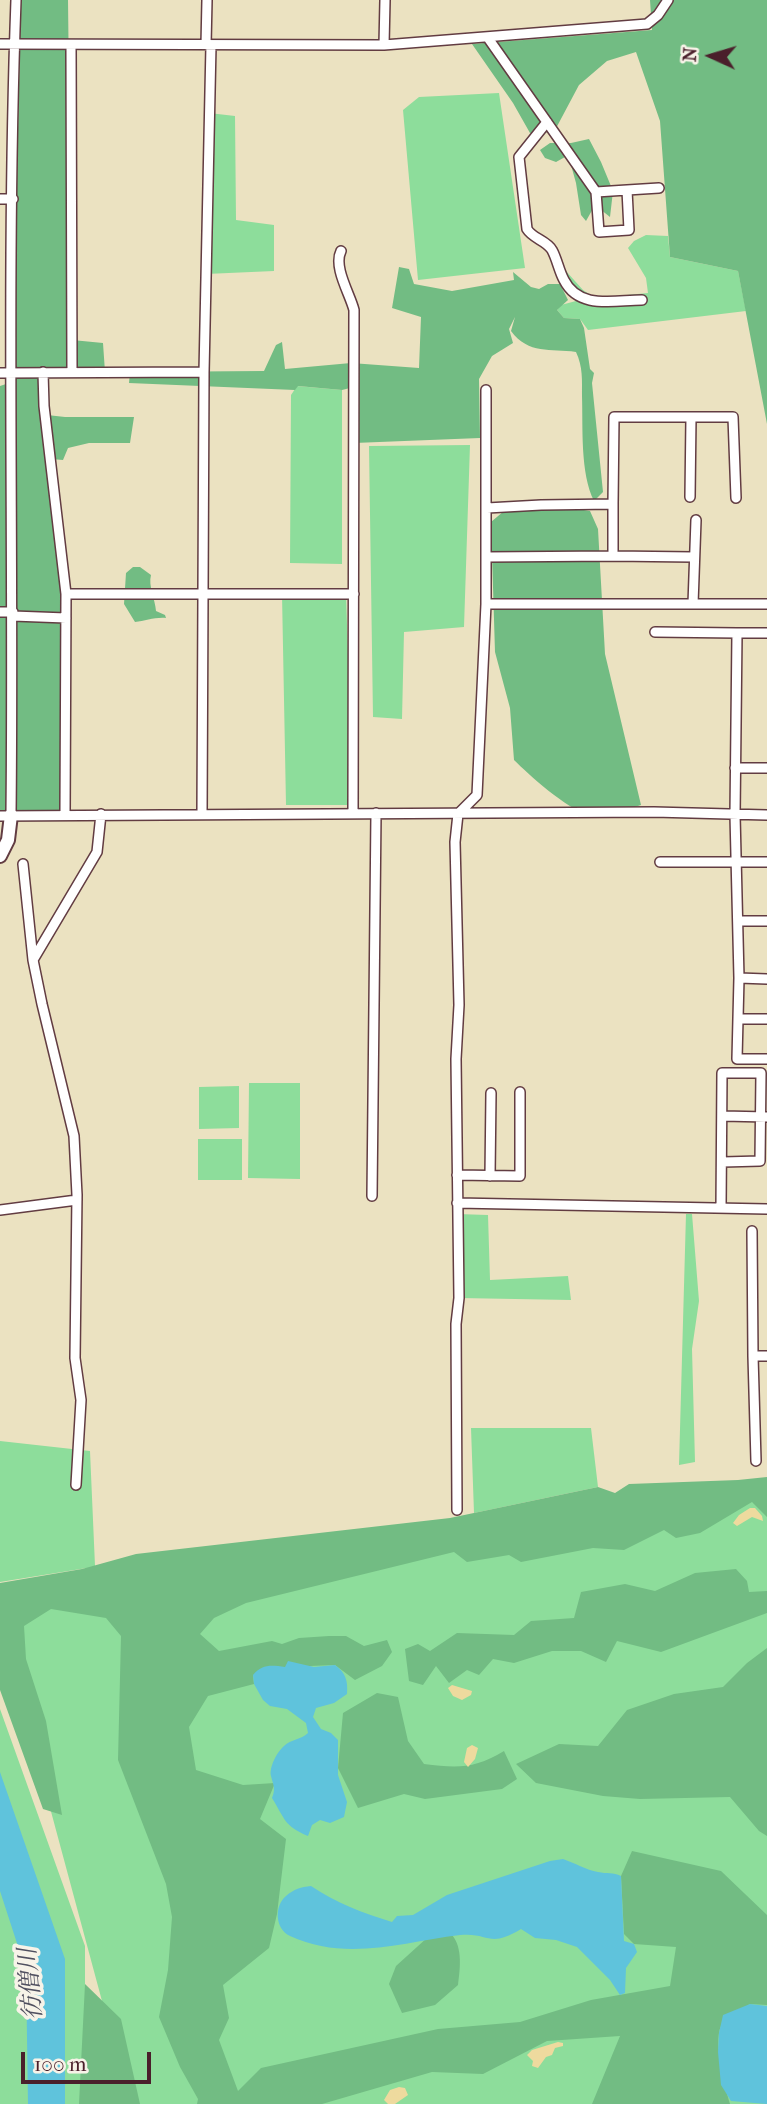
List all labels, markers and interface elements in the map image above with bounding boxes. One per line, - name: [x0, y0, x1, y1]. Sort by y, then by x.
- north arrow: [676, 21, 746, 91]
- text: N: [679, 47, 702, 63]
- water label: 彷僧川: [15, 1947, 49, 2021]
- scale bar: [24, 2038, 154, 2082]
- text: 100 m: [34, 2052, 87, 2076]

